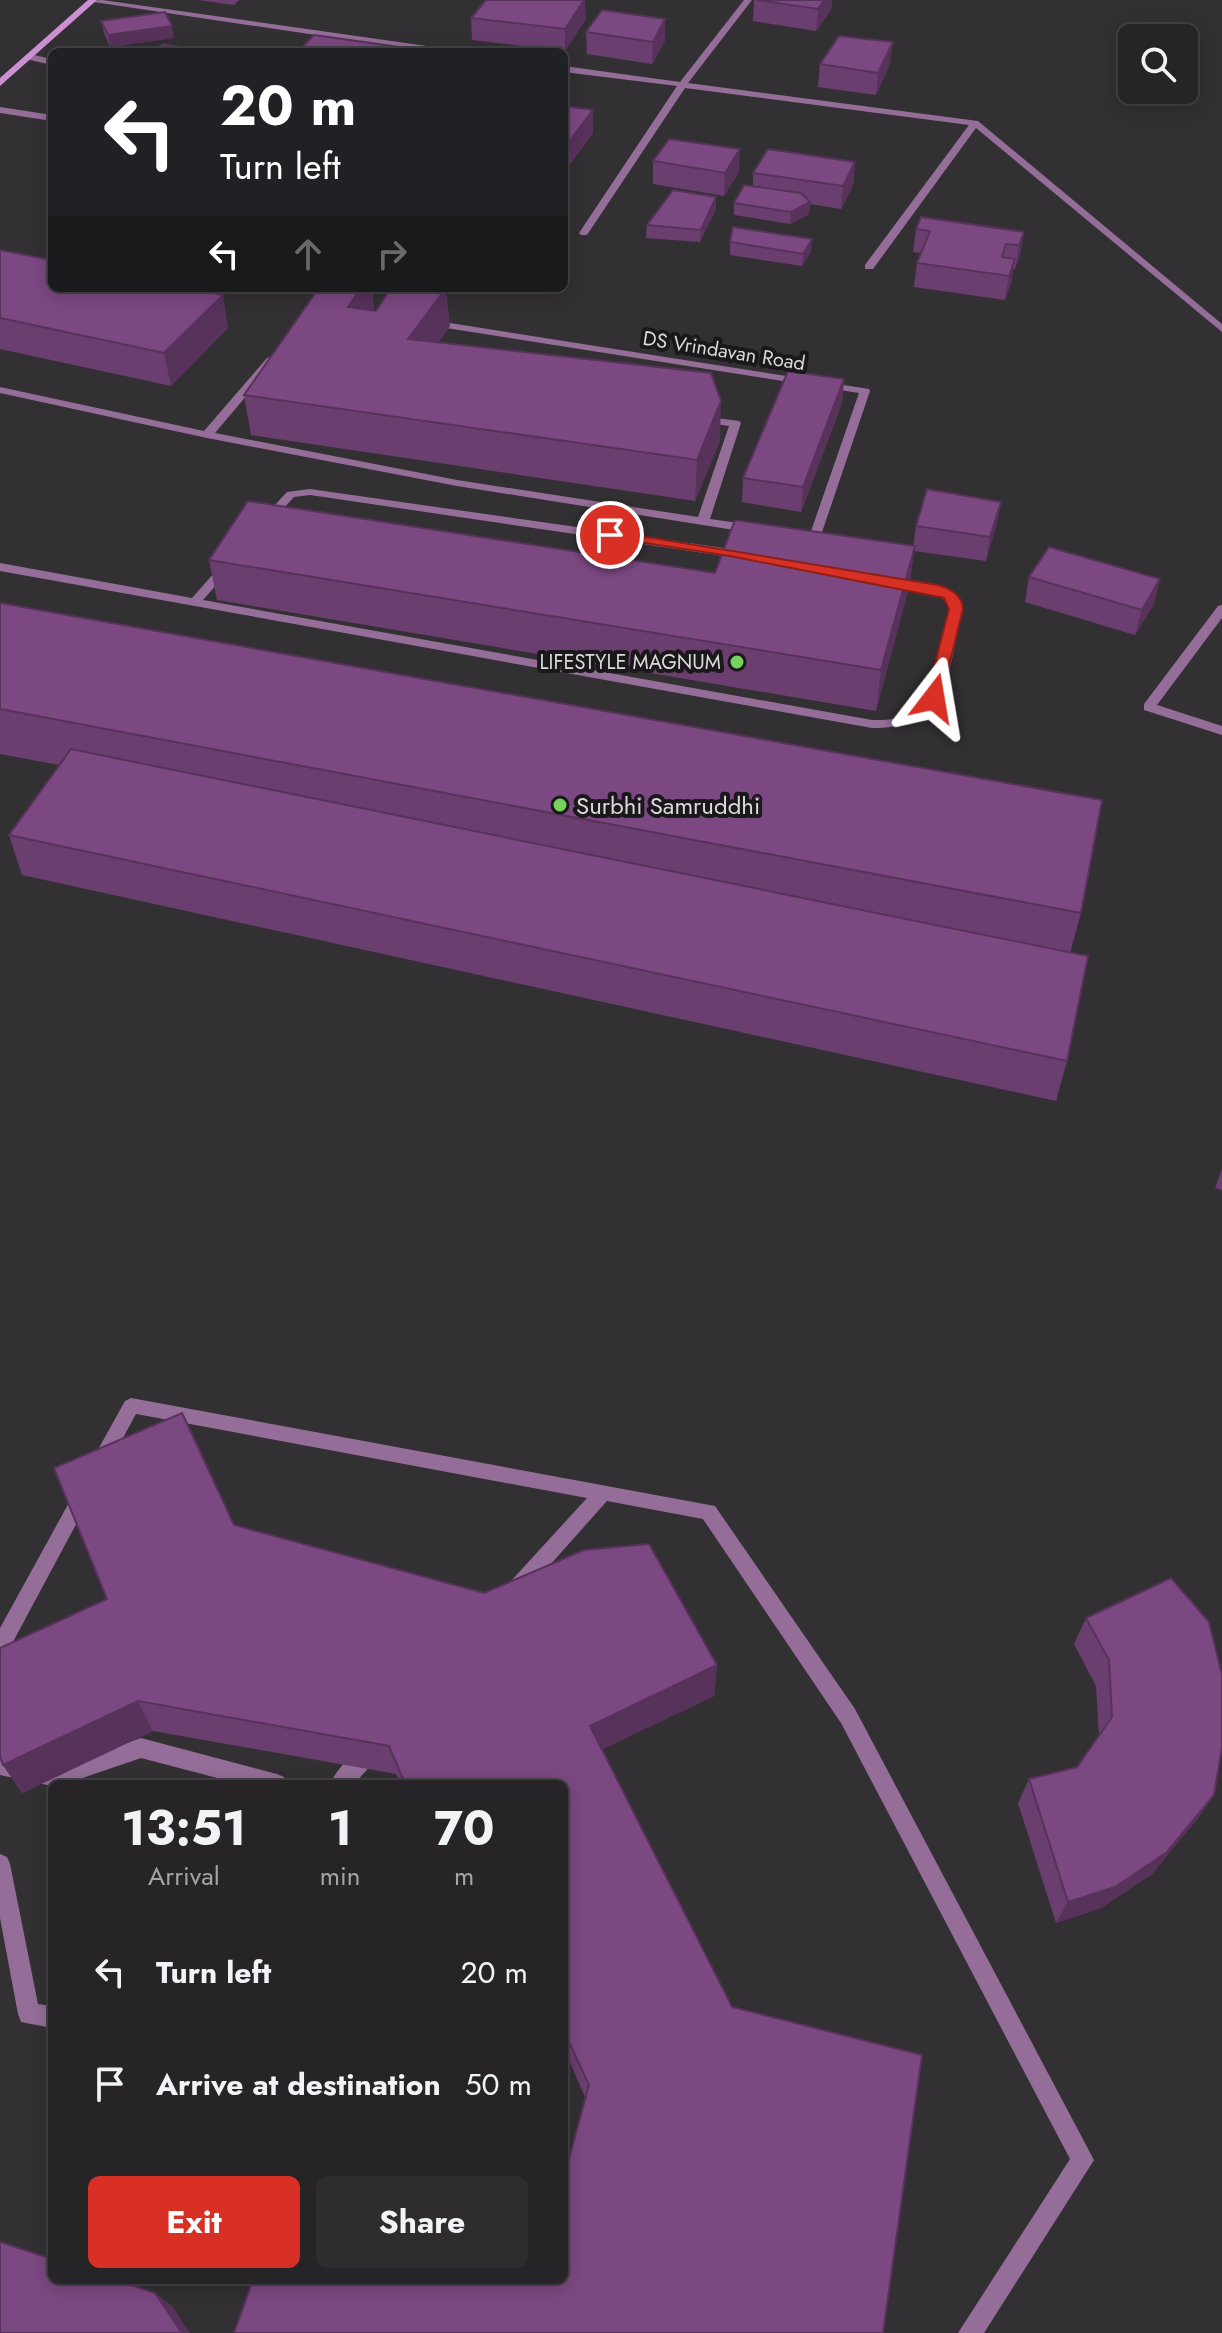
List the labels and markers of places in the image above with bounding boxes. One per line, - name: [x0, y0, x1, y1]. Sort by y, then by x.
- pin: [576, 501, 644, 569]
- place label: LIFESTYLE MAGNUM: [540, 648, 721, 677]
- marker: LIFESTYLE MAGNUM: [728, 653, 746, 671]
- place label: Surbhi Samruddhi: [576, 788, 760, 823]
- marker: Surbhi Samruddhi: [551, 796, 569, 814]

